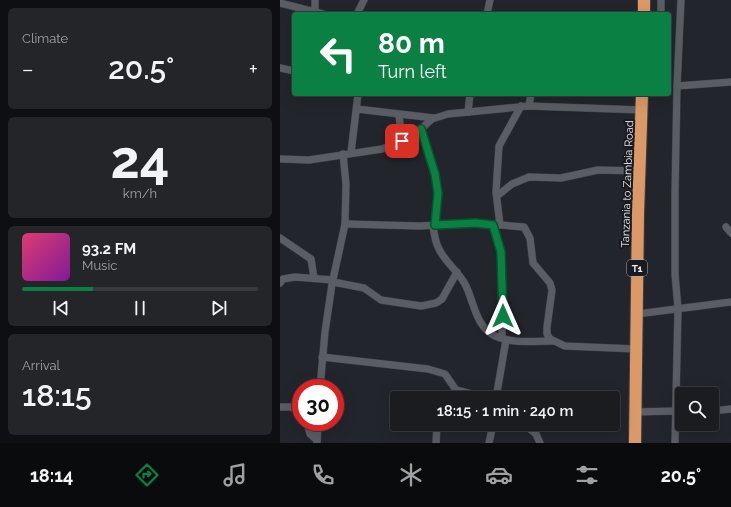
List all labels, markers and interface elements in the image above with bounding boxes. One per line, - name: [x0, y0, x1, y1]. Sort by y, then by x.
- text: 80 m: [378, 27, 445, 60]
- icon: left: [312, 28, 364, 80]
- text: Climate: [22, 31, 68, 46]
- text: 20.5°: [108, 51, 174, 86]
- text: −: [22, 56, 34, 82]
- text: +: [249, 56, 258, 82]
- text: Turn left: [378, 61, 447, 82]
- street label: Tanzania to Zambia Road: [619, 120, 636, 248]
- pin: [385, 124, 419, 158]
- text: 24: [110, 129, 170, 190]
- icon: arrive: [391, 130, 413, 152]
- text: km/h: [123, 186, 157, 201]
- text: 93.2 FM: [82, 240, 136, 258]
- text: Music: [82, 258, 117, 273]
- road number: T1: [627, 260, 647, 276]
- position arrow: [482, 295, 524, 337]
- icon: previous: [50, 297, 72, 319]
- icon: pause: [129, 297, 151, 319]
- icon: next: [208, 297, 230, 319]
- text: Arrival: [22, 358, 60, 373]
- text: 18:15: [22, 378, 92, 413]
- speed limit sign: 30: [292, 379, 344, 431]
- map controls: [675, 387, 719, 431]
- button: search: [675, 387, 719, 431]
- text: 18:15 · 1 min · 240 m: [437, 402, 573, 420]
- icon: directions: [133, 461, 161, 489]
- icon: music: [221, 461, 249, 489]
- icon: phone: [309, 461, 337, 489]
- icon: climate: [397, 461, 425, 489]
- icon: car: [485, 461, 513, 489]
- icon: filters: [573, 461, 601, 489]
- text: 18:14: [30, 465, 73, 486]
- text: 20.5°: [661, 465, 701, 486]

